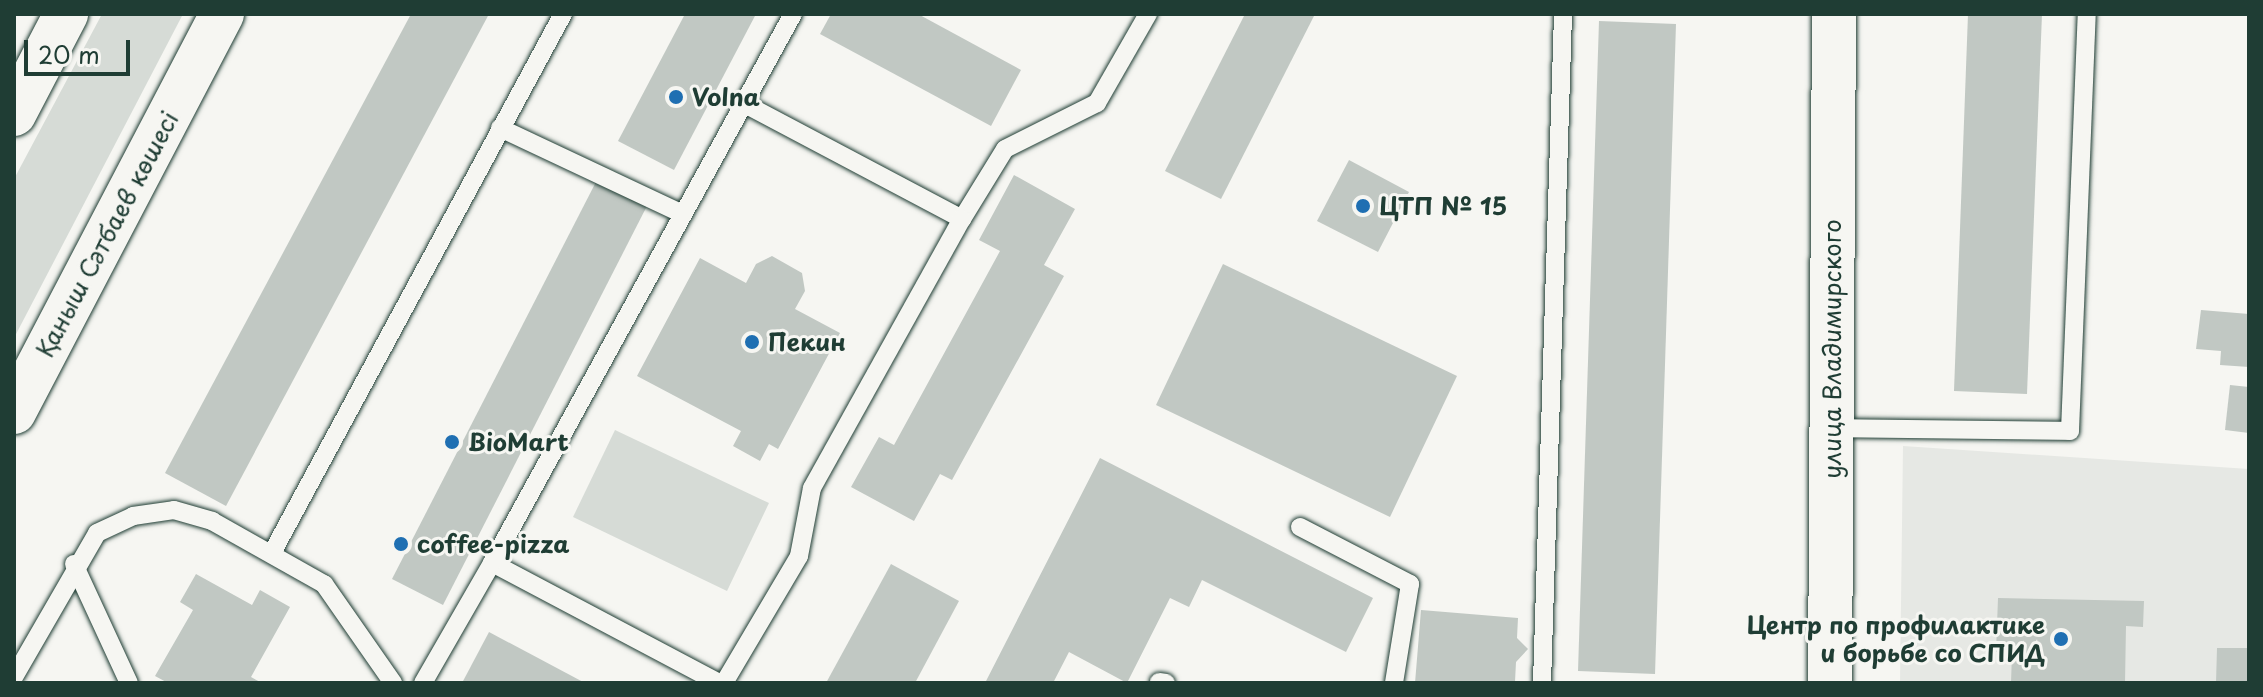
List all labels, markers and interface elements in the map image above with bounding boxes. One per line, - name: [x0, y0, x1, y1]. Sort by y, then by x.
- scale bar: [28, 24, 134, 74]
- text: 20 m: [38, 36, 100, 72]
- place label: Volna: [692, 83, 760, 111]
- marker: Volna: [667, 88, 685, 106]
- street label: Қаныш Сәтбаев көшесі: [30, 106, 184, 362]
- place label: ЦТП № 15: [1379, 192, 1507, 220]
- marker: ЦТП № 15: [1354, 197, 1372, 215]
- street label: улица Владимирского: [1818, 219, 1846, 479]
- place label: Пекин: [768, 328, 846, 356]
- marker: Пекин: [743, 333, 761, 351]
- place label: BioMart: [468, 428, 569, 456]
- marker: BioMart: [443, 433, 461, 451]
- place label: coffee-pizza: [417, 530, 570, 558]
- marker: coffee-pizza: [392, 535, 410, 553]
- place label: Центр по профилактике и борьбе со СПИД: [1745, 611, 2045, 667]
- marker: Центр по профилактике и борьбе со СПИД: [2052, 630, 2070, 648]

